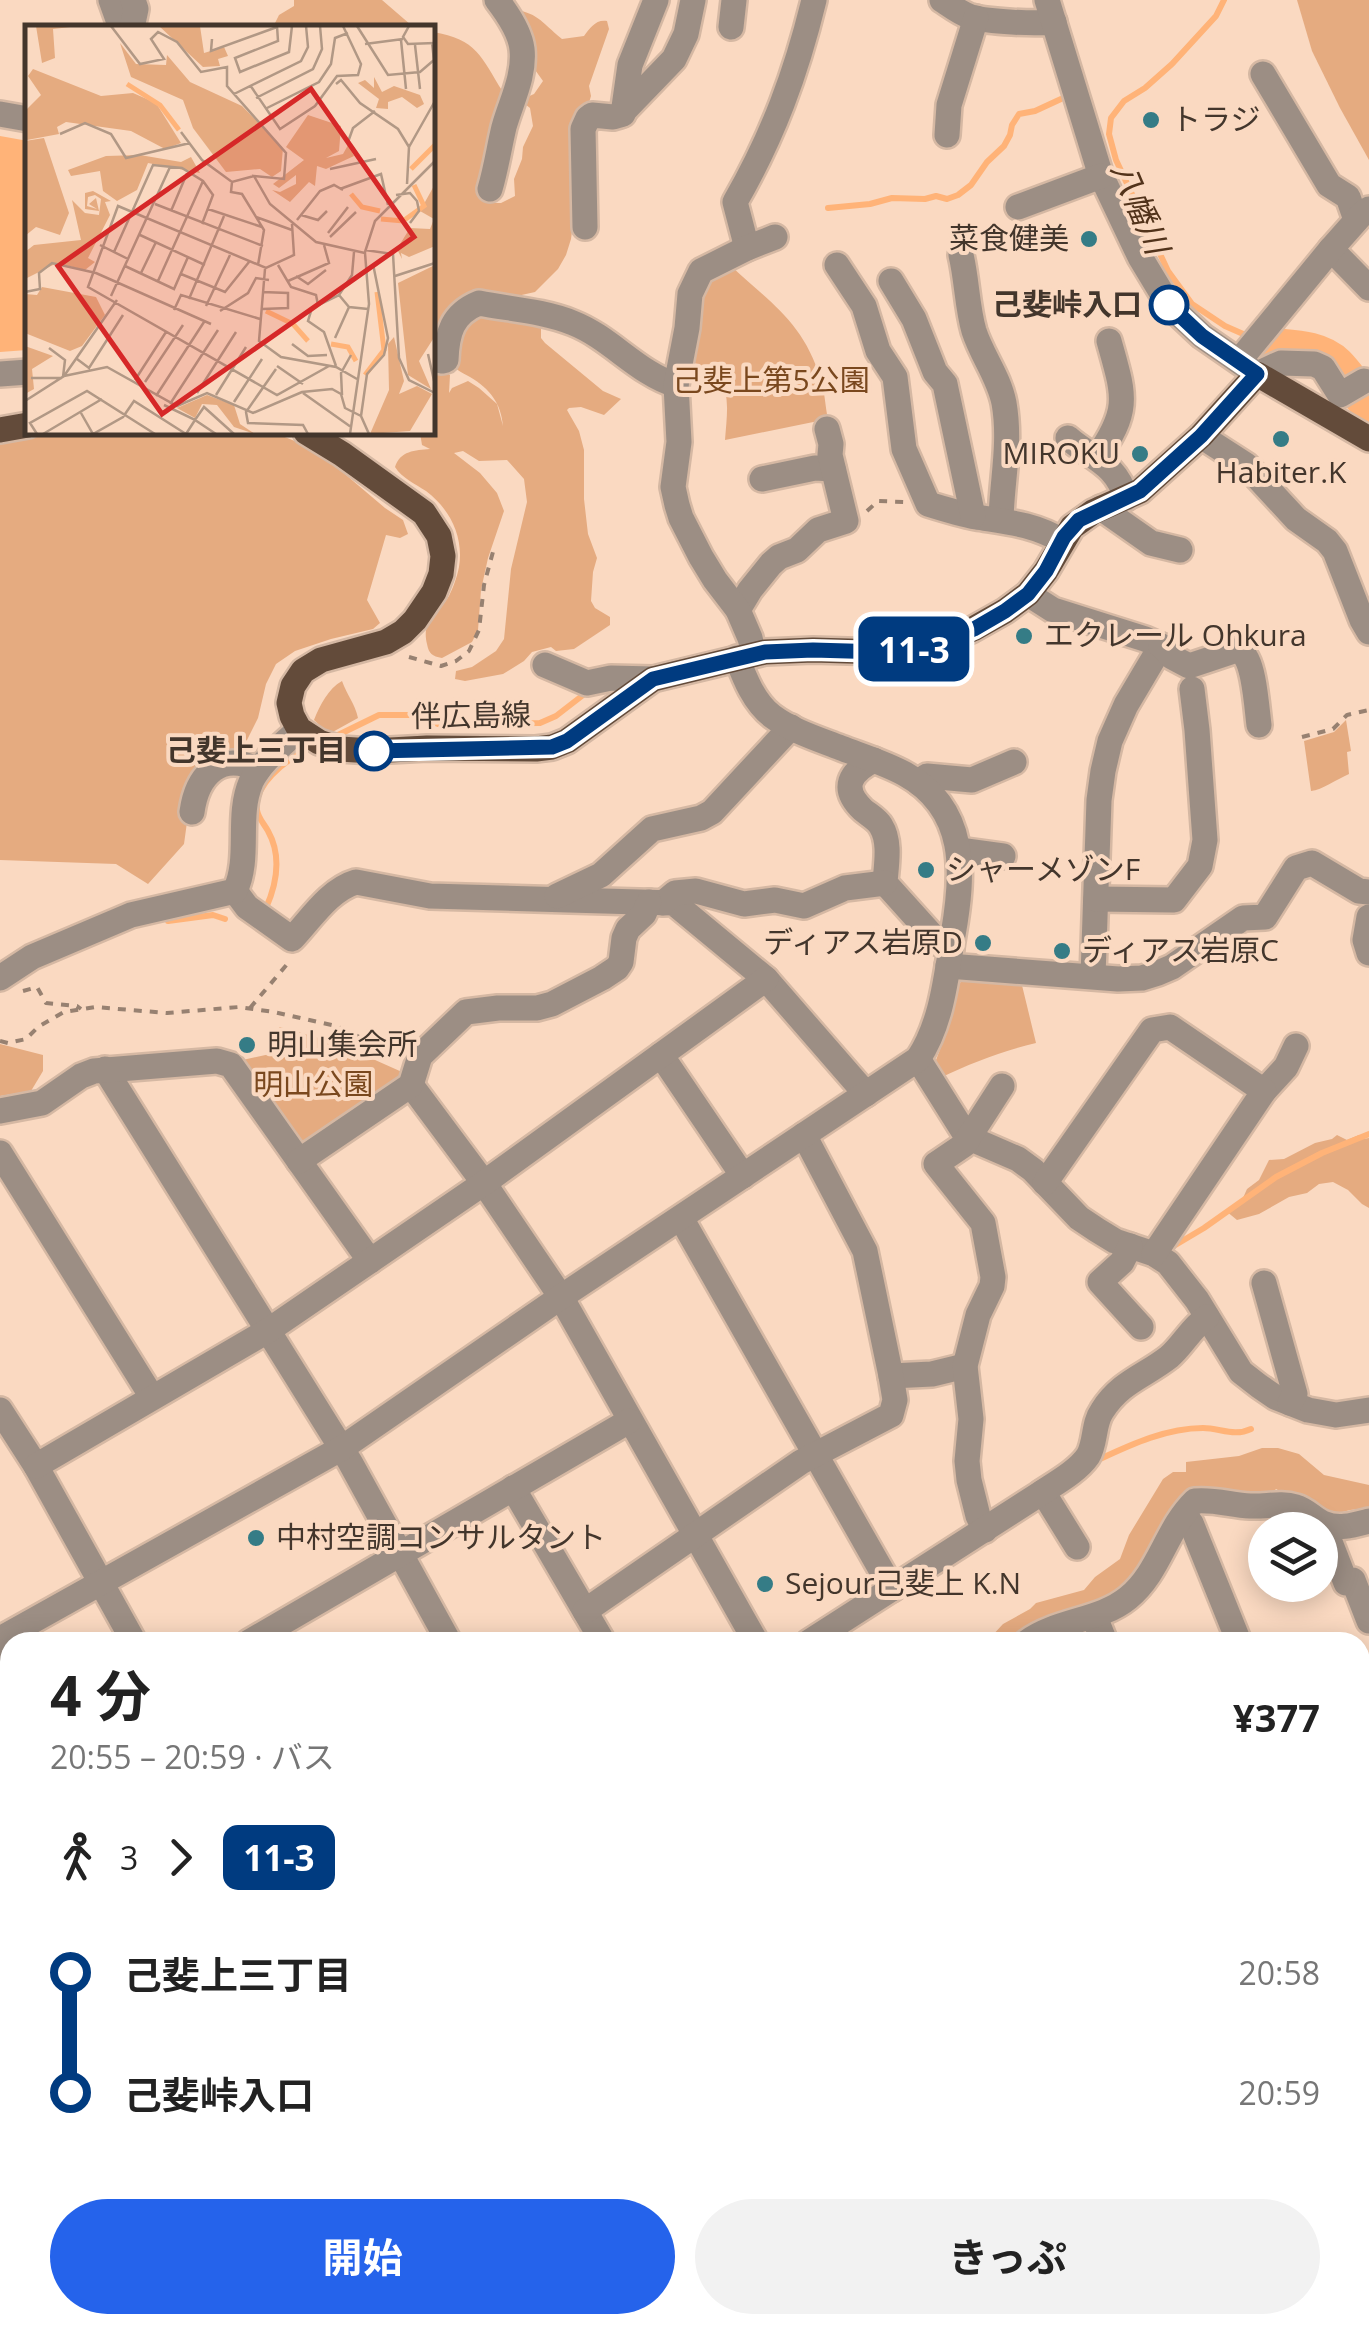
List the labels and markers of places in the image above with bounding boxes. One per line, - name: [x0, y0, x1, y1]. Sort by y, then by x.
- place label: トラジ: [1171, 98, 1260, 139]
- marker: トラジ: [1140, 109, 1162, 131]
- place label: 菜食健美: [949, 217, 1069, 258]
- marker: 菜食健美: [1078, 228, 1100, 250]
- place label: 己斐峠入口: [992, 283, 1142, 324]
- marker: 己斐峠入口: [1150, 286, 1188, 324]
- marker: Habiter.K: [1270, 428, 1292, 450]
- place label: MIROKU: [1003, 432, 1120, 473]
- marker: MIROKU: [1129, 443, 1151, 465]
- place label: Habiter.K: [1216, 451, 1347, 492]
- place label: エクレール Ohkura: [1044, 614, 1307, 655]
- marker: エクレール Ohkura: [1013, 625, 1035, 647]
- place label: 己斐上三丁目: [166, 729, 346, 770]
- marker: 己斐上三丁目: [355, 732, 393, 770]
- place label: シャーメゾンF: [946, 848, 1140, 889]
- marker: シャーメゾンF: [915, 859, 937, 881]
- place label: ディアス岩原D: [763, 921, 963, 962]
- place label: ディアス岩原C: [1082, 929, 1279, 970]
- marker: ディアス岩原D: [972, 932, 994, 954]
- marker: ディアス岩原C: [1051, 940, 1073, 962]
- place label: 明山集会所: [267, 1023, 417, 1064]
- marker: 明山集会所: [236, 1034, 258, 1056]
- place label: 中村空調コンサルタント: [276, 1516, 606, 1557]
- marker: 中村空調コンサルタント: [245, 1527, 267, 1549]
- place label: Sejour己斐上 K.N: [785, 1562, 1021, 1603]
- marker: Sejour己斐上 K.N: [754, 1573, 776, 1595]

